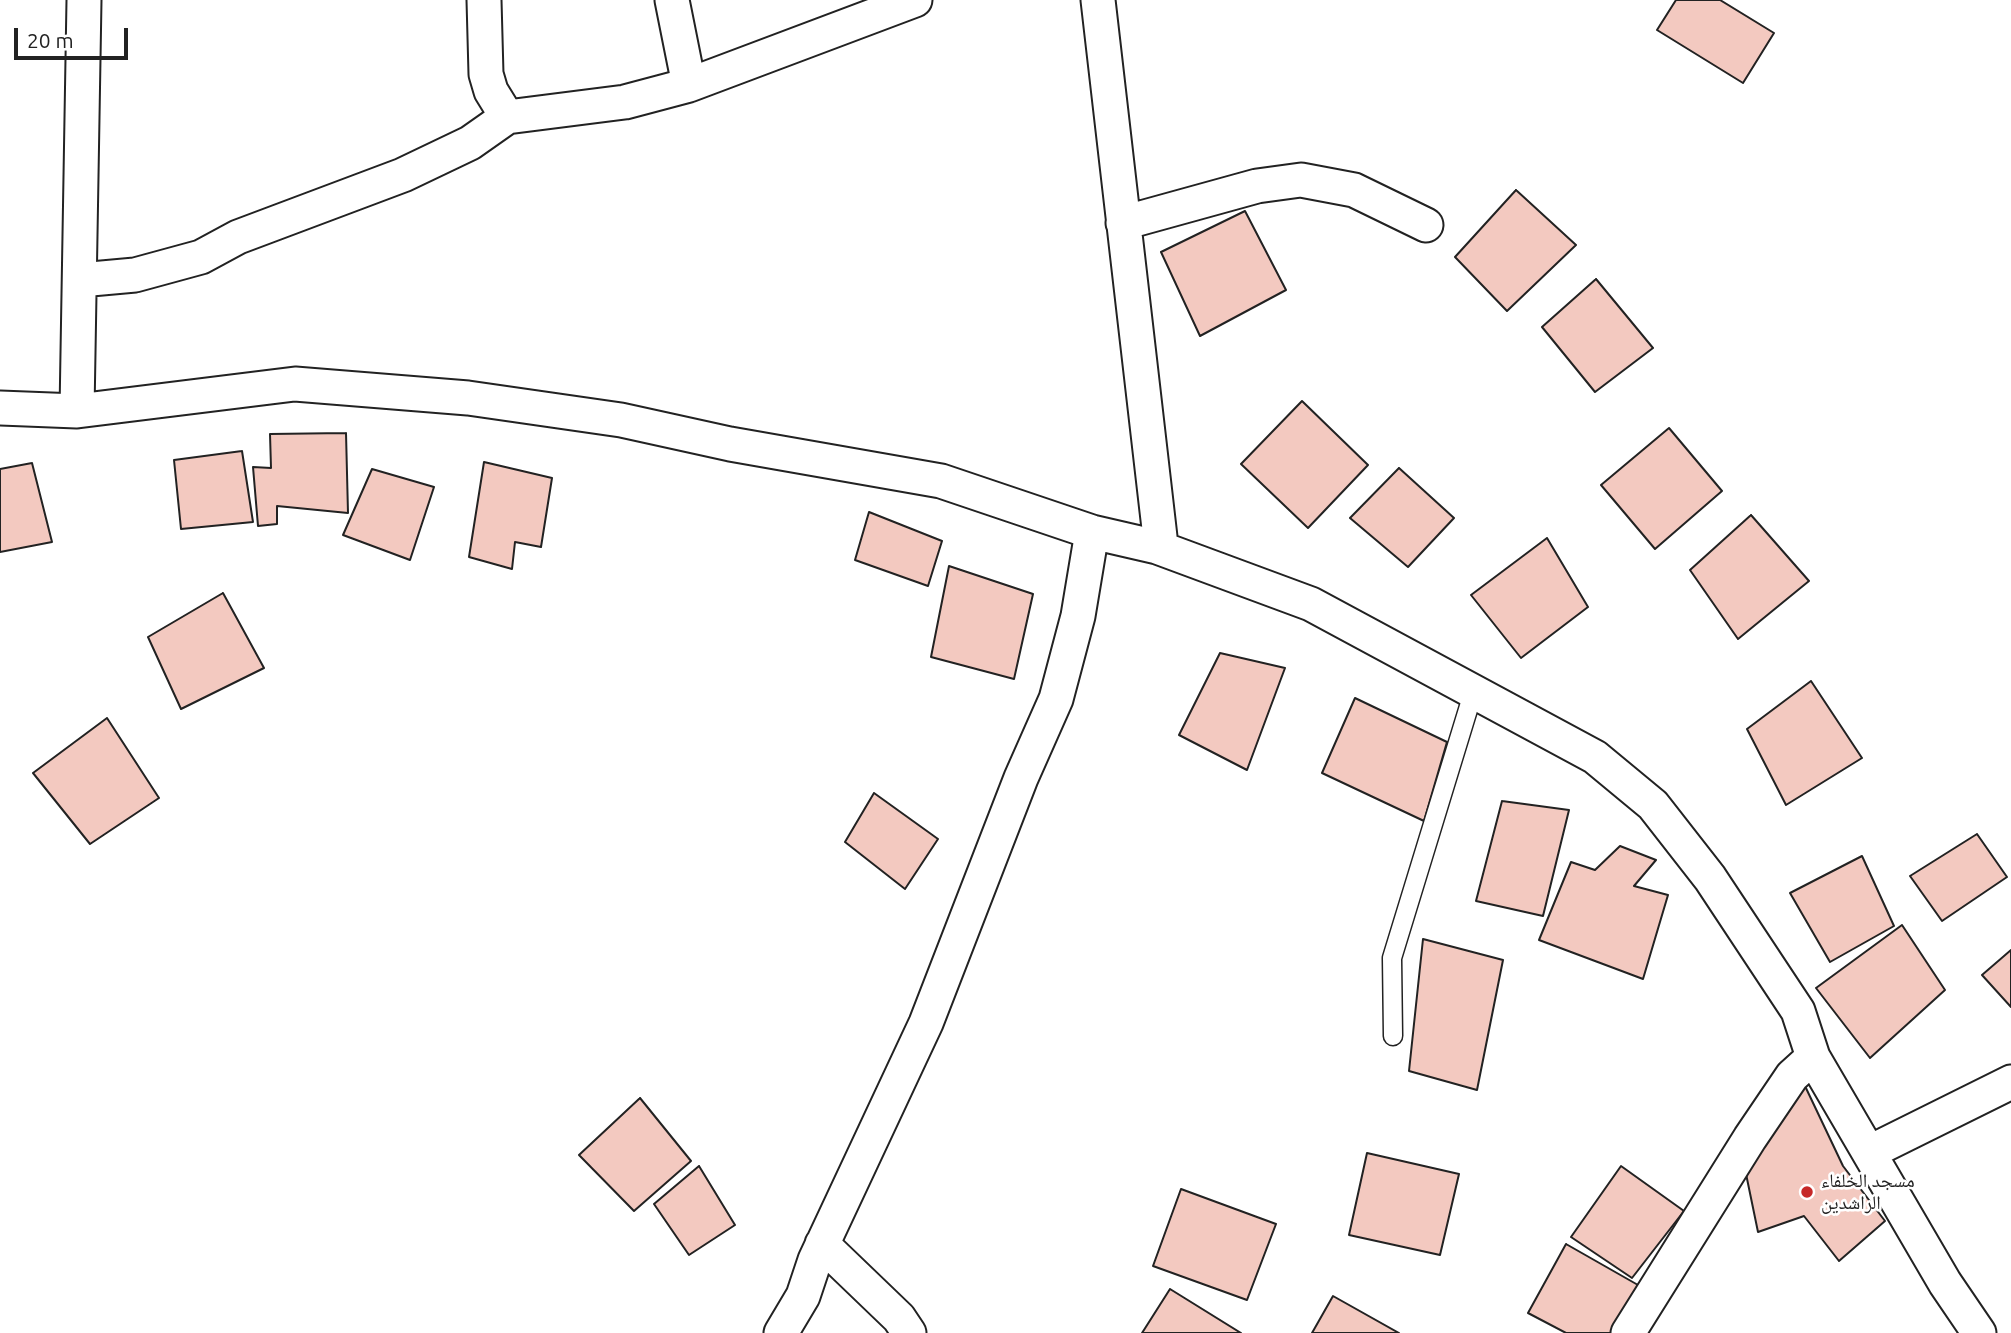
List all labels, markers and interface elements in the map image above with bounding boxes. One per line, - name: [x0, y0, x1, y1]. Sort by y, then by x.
- scale bar: [18, 14, 131, 58]
- text: 20 m: [27, 28, 74, 52]
- place label: مسجد الخلفاء الراشدين: [1821, 1170, 1915, 1214]
- marker: مسجد الخلفاء الراشدين: [1799, 1184, 1815, 1200]

